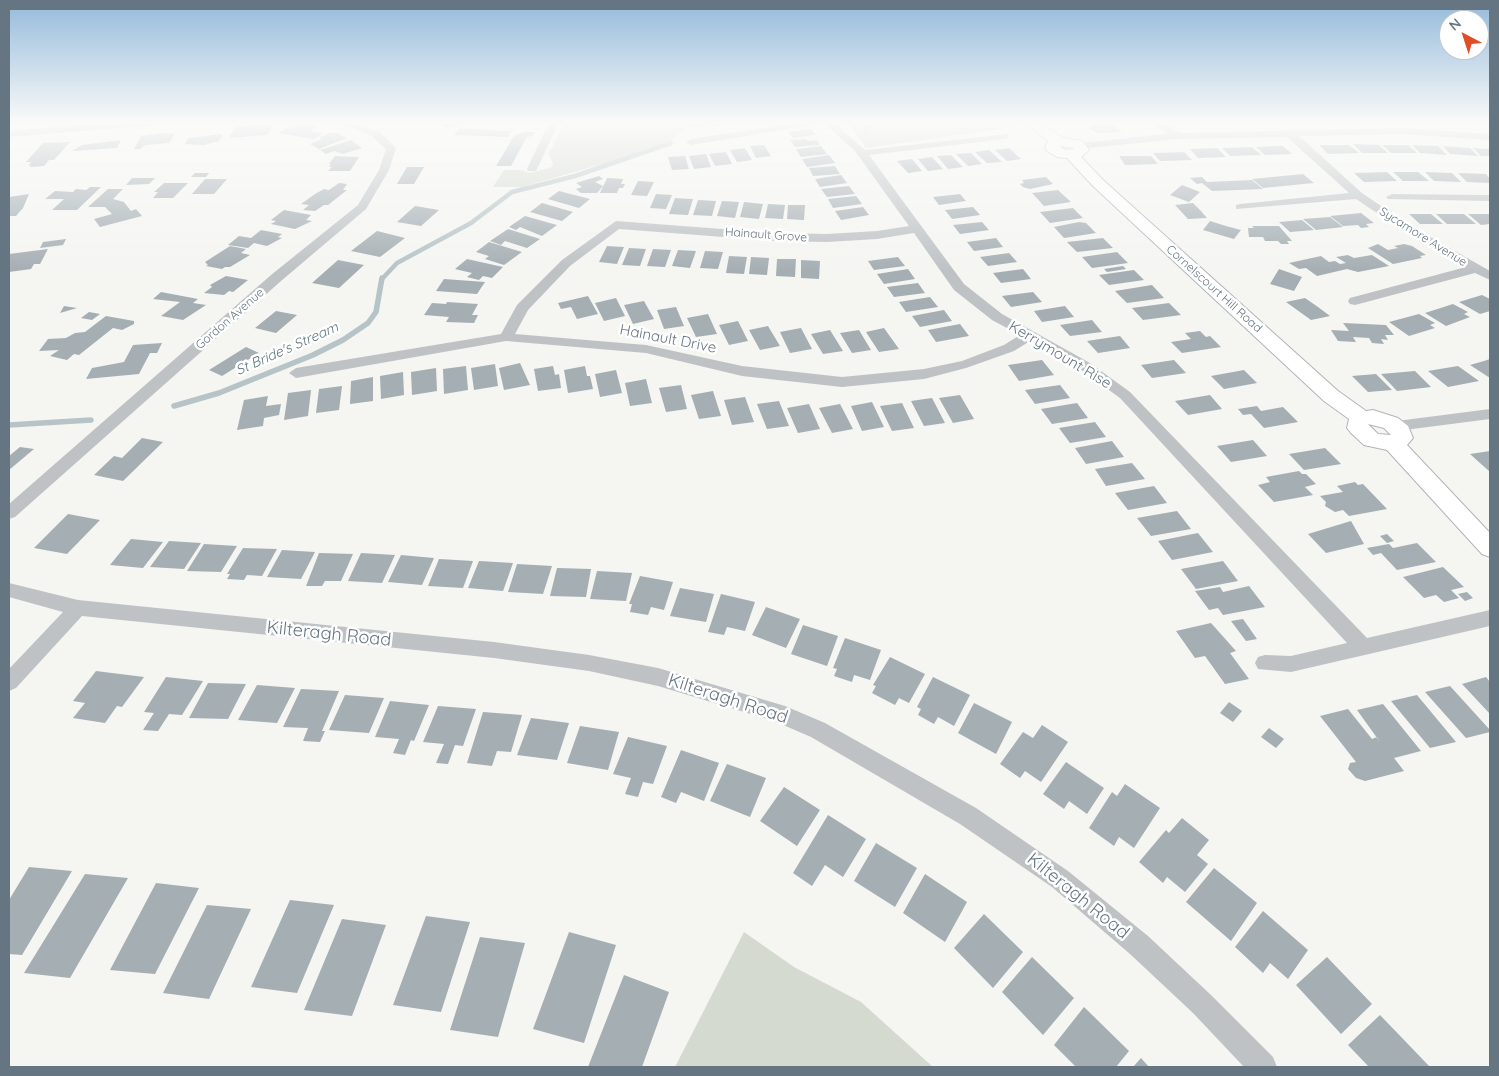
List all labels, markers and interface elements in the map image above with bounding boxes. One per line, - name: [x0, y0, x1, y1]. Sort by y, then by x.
- north arrow: [1439, 10, 1489, 60]
- text: N: [1445, 14, 1465, 34]
- street label: Sycamore Avenue: [1377, 204, 1469, 270]
- street label: Hainault Grove: [724, 225, 808, 245]
- street label: Cornelscourt Hill Road: [1163, 242, 1265, 336]
- street label: Gordon Avenue: [193, 285, 267, 353]
- street label: Kerrymount Rise: [1006, 317, 1114, 393]
- water label: St Bride's Stream: [233, 319, 341, 379]
- street label: Hainault Drive: [618, 321, 718, 357]
- street label: Kilteragh Road: [266, 617, 392, 651]
- street label: Kilteragh Road: [665, 669, 791, 729]
- street label: Kilteragh Road: [1023, 848, 1133, 944]

